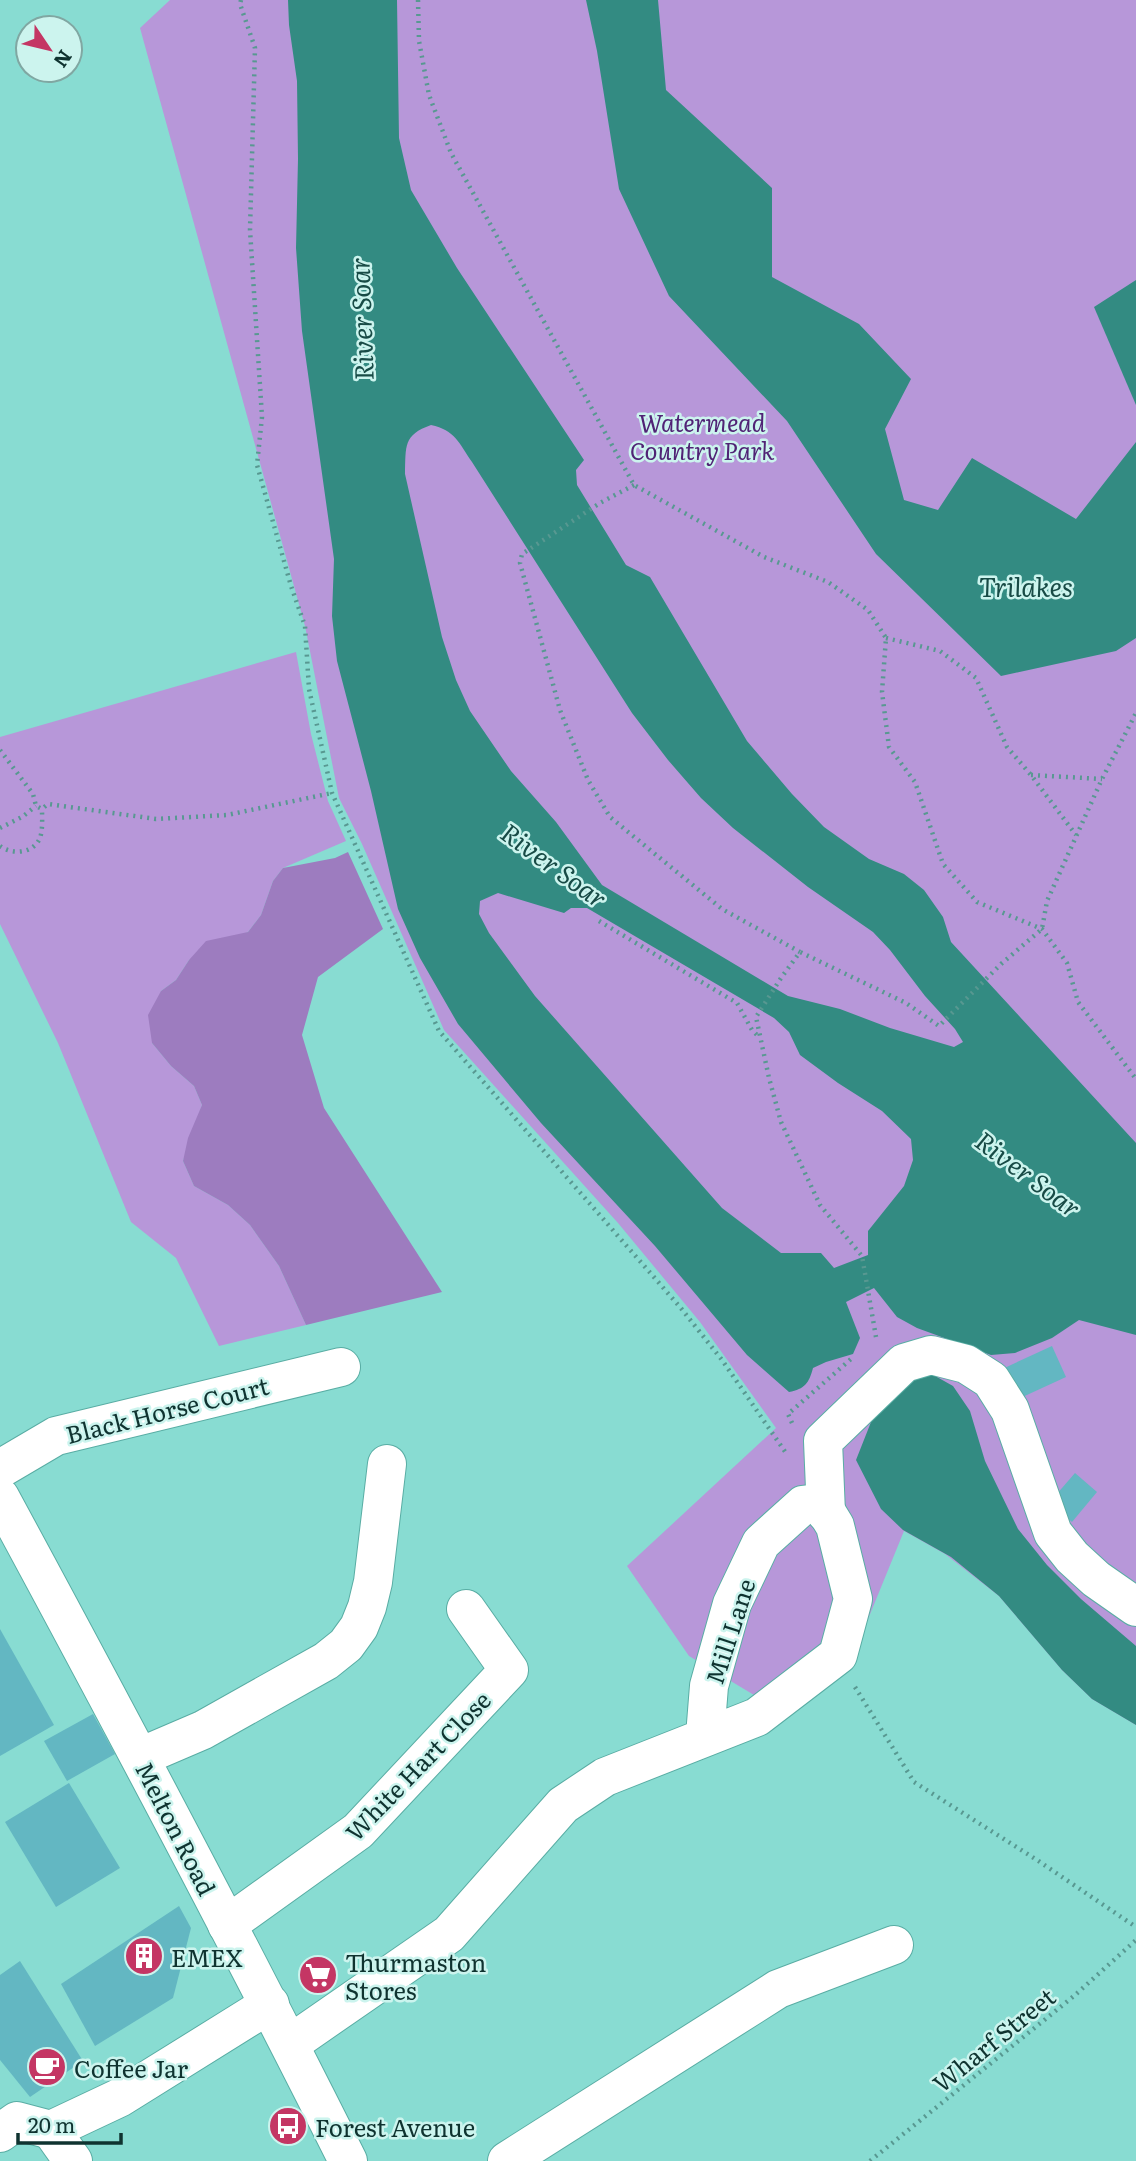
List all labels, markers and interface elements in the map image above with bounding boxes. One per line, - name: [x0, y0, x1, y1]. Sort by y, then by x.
- north arrow: [14, 14, 84, 84]
- text: N: [48, 45, 80, 74]
- water label: River Soar: [338, 257, 382, 381]
- park label: Watermead Country Park: [630, 404, 775, 467]
- water label: Trilakes: [979, 566, 1073, 605]
- water label: River Soar: [494, 812, 616, 916]
- water label: River Soar: [968, 1120, 1090, 1226]
- street label: Black Horse Court: [62, 1367, 272, 1451]
- street label: Mill Lane: [696, 1574, 762, 1688]
- street label: White Hart Close: [336, 1682, 498, 1848]
- street label: Melton Road: [128, 1755, 226, 1901]
- building icon: EMEX: [123, 1935, 165, 1977]
- place label: EMEX: [171, 1939, 243, 1974]
- place label: Thurmaston Stores: [345, 1944, 487, 2007]
- supermarket icon: Thurmaston Stores: [297, 1954, 339, 1996]
- street label: Wharf Street: [924, 1978, 1062, 2099]
- cafe icon: Coffee Jar: [26, 2046, 68, 2088]
- place label: Coffee Jar: [74, 2050, 189, 2085]
- scale bar: [18, 2102, 121, 2146]
- bus stop icon: Forest Avenue: [267, 2105, 309, 2147]
- text: 20 m: [28, 2108, 75, 2139]
- place label: Forest Avenue: [315, 2109, 475, 2144]

